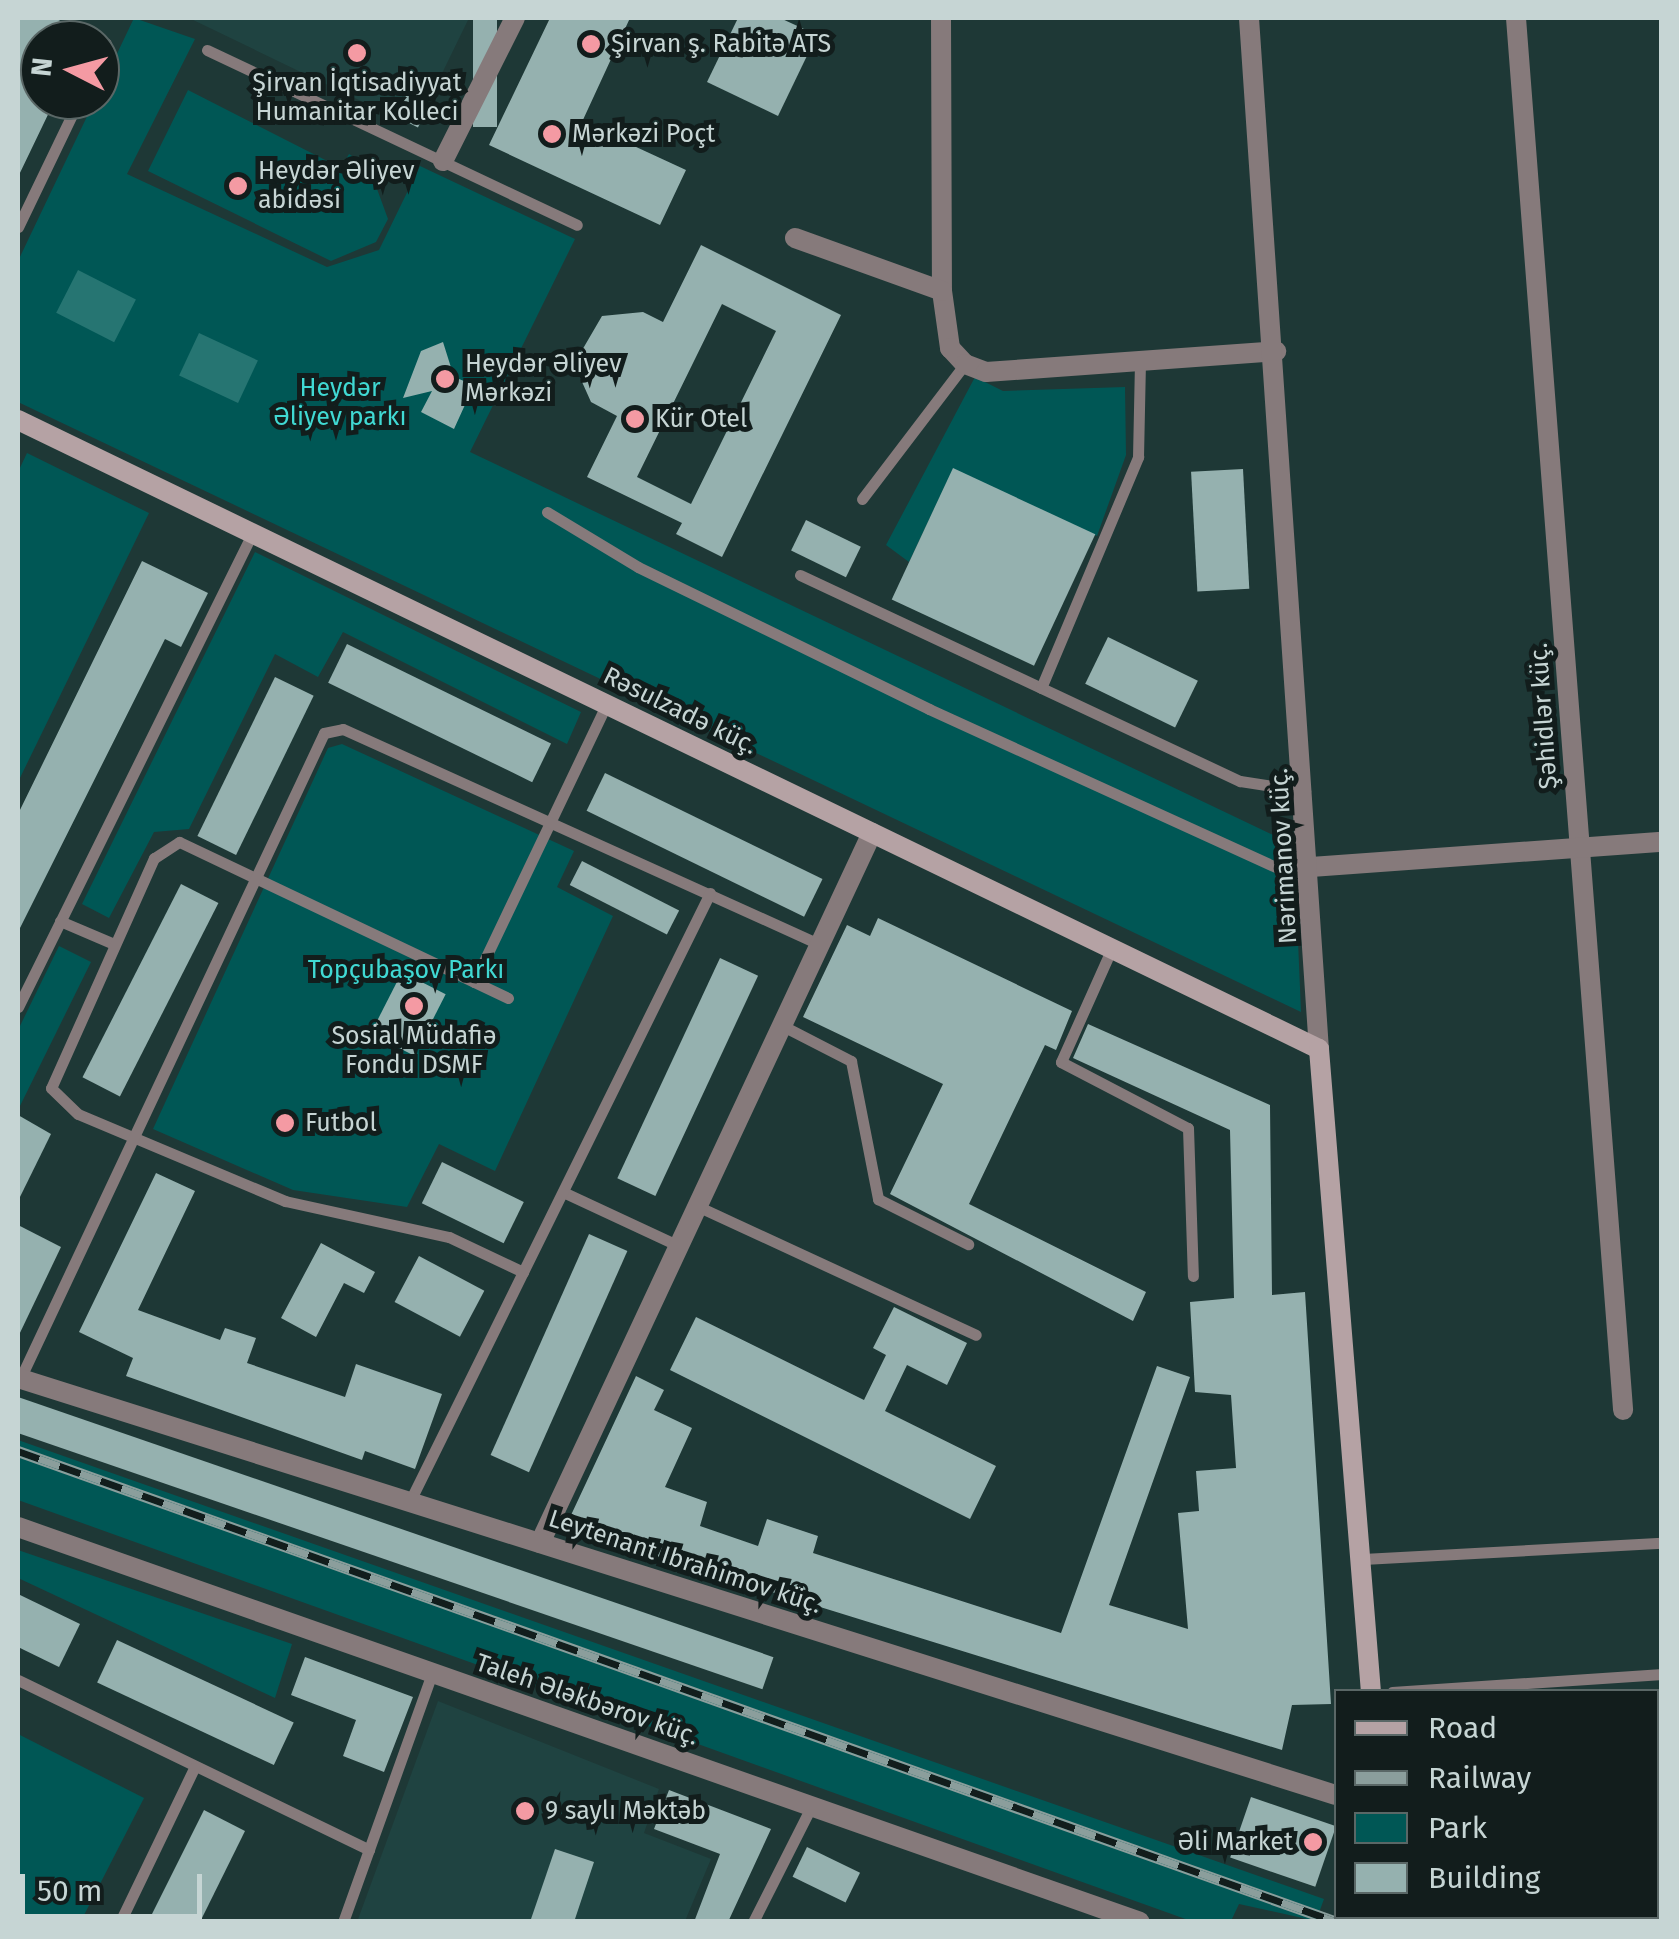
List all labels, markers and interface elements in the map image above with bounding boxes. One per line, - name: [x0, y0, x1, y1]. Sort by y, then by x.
- north arrow: [20, 20, 120, 120]
- place label: Şirvan ş. Rabitə ATS: [611, 29, 831, 59]
- marker: Şirvan ş. Rabitə ATS: [580, 33, 602, 55]
- marker: Şirvan İqtisadiyyat Humanitar Kolleci: [346, 42, 368, 64]
- text: N: [24, 56, 59, 78]
- place label: Şirvan İqtisadiyyat Humanitar Kolleci: [252, 69, 462, 128]
- place label: Mərkəzi Poçt: [572, 119, 715, 149]
- marker: Mərkəzi Poçt: [541, 123, 563, 145]
- place label: Heydər Əliyev abidəsi: [258, 157, 414, 216]
- marker: Heydər Əliyev abidəsi: [227, 175, 249, 197]
- place label: Heydər Əliyev Mərkəzi: [465, 350, 621, 409]
- marker: Heydər Əliyev Mərkəzi: [434, 368, 456, 390]
- park label: Heydər Əliyev parkı: [274, 374, 406, 433]
- place label: Kür Otel: [655, 404, 747, 434]
- marker: Kür Otel: [624, 408, 646, 430]
- street label: Şəhidlər küç.: [1524, 642, 1564, 790]
- street label: Rəsulzadə küç.: [598, 661, 762, 761]
- street label: Nərimanov küç.: [1264, 767, 1304, 945]
- park label: Topçubaşov Parkı: [308, 955, 504, 985]
- marker: Sosial Müdafiə Fondu DSMF: [403, 995, 425, 1017]
- place label: Sosial Müdafiə Fondu DSMF: [331, 1022, 497, 1081]
- place label: Futbol: [305, 1108, 377, 1138]
- marker: Futbol: [274, 1112, 296, 1134]
- street label: Leytenant Ibrahimov küç.: [545, 1504, 825, 1620]
- street label: Taleh Ələkbərov küç.: [472, 1648, 702, 1752]
- legend: [1334, 1689, 1659, 1919]
- text: Road: [1428, 1710, 1497, 1746]
- text: Railway: [1428, 1760, 1531, 1796]
- place label: 9 saylı Məktəb: [545, 1796, 706, 1826]
- marker: 9 saylı Məktəb: [514, 1800, 536, 1822]
- text: Park: [1428, 1810, 1487, 1846]
- place label: Əli Market: [1178, 1827, 1293, 1857]
- marker: Əli Market: [1302, 1831, 1324, 1853]
- scale bar: [25, 1854, 208, 1916]
- text: Building: [1428, 1860, 1540, 1896]
- text: 50 m: [37, 1873, 102, 1909]

